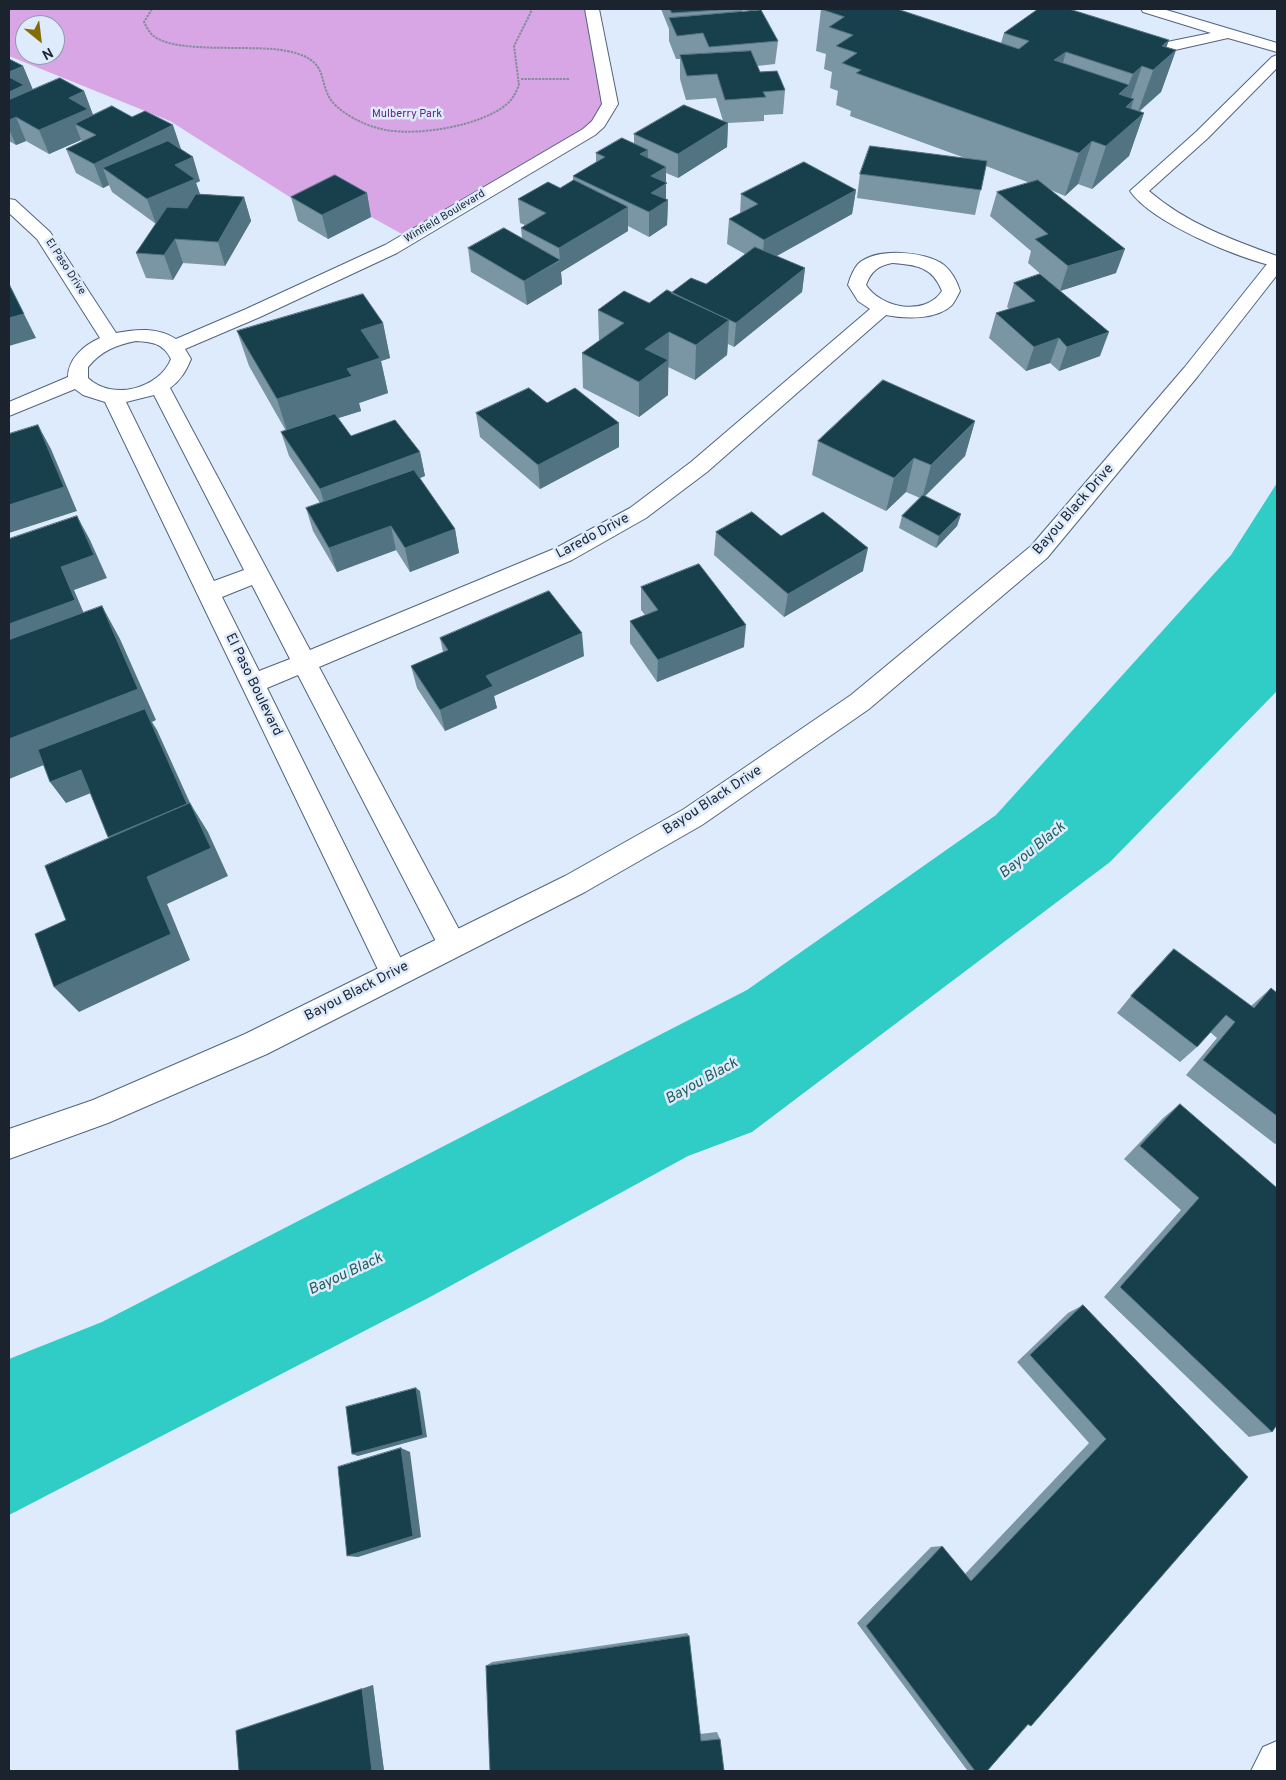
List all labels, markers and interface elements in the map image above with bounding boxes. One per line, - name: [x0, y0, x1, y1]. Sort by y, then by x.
- north arrow: [15, 15, 65, 65]
- text: N: [39, 43, 56, 63]
- park label: Mulberry Park: [372, 108, 442, 122]
- street label: Winfield Boulevard: [402, 188, 488, 246]
- street label: El Paso Drive: [42, 236, 88, 298]
- street label: Bayou Black Drive: [1030, 461, 1118, 559]
- street label: Laredo Drive: [554, 511, 632, 563]
- street label: El Paso Boulevard: [221, 631, 285, 739]
- street label: Bayou Black Drive: [661, 763, 765, 839]
- water label: Bayou Black: [996, 819, 1070, 883]
- street label: Bayou Black Drive: [302, 959, 412, 1025]
- water label: Bayou Black: [663, 1055, 741, 1109]
- water label: Bayou Black: [306, 1250, 386, 1300]

